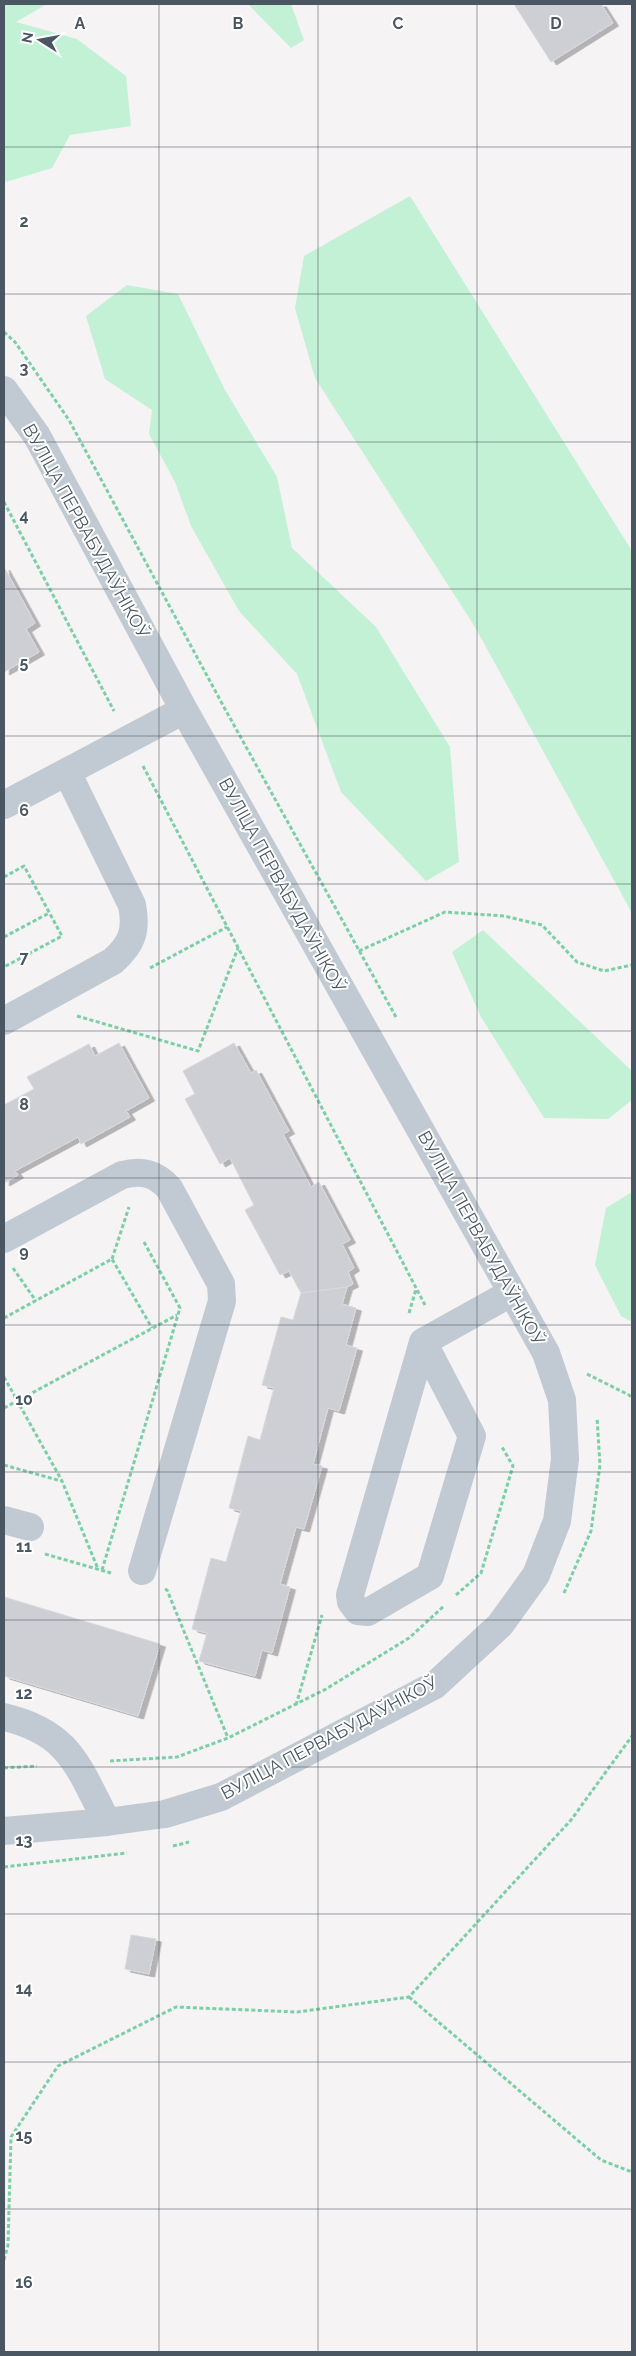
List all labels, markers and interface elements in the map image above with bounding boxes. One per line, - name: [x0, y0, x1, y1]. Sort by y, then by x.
- text: A: [75, 14, 86, 33]
- text: B: [233, 14, 244, 33]
- text: C: [393, 14, 404, 33]
- text: D: [550, 14, 562, 33]
- north arrow: [15, 15, 65, 65]
- text: N: [18, 31, 36, 44]
- text: 2: [19, 212, 29, 231]
- text: 3: [20, 359, 29, 378]
- street label: ВУЛІЦА ПЕРВАБУДАЎНІКОЎ: [19, 420, 155, 642]
- text: 4: [19, 506, 29, 525]
- text: 5: [20, 653, 29, 672]
- street label: ВУЛІЦА ПЕРВАБУДАЎНІКОЎ: [215, 774, 351, 996]
- text: 6: [19, 801, 29, 820]
- text: 7: [20, 948, 29, 967]
- text: 8: [19, 1095, 29, 1114]
- street label: ВУЛІЦА ПЕРВАБУДАЎНІКОЎ: [414, 1127, 550, 1349]
- text: 9: [19, 1242, 29, 1261]
- text: 10: [15, 1390, 33, 1409]
- text: 11: [16, 1537, 32, 1556]
- street label: ВУЛІЦА ПЕРВАБУДАЎНІКОЎ: [217, 1671, 441, 1804]
- text: 12: [16, 1684, 32, 1703]
- text: 13: [16, 1831, 32, 1850]
- text: 14: [15, 1979, 33, 1998]
- text: 15: [16, 2126, 33, 2145]
- text: 16: [15, 2273, 33, 2292]

